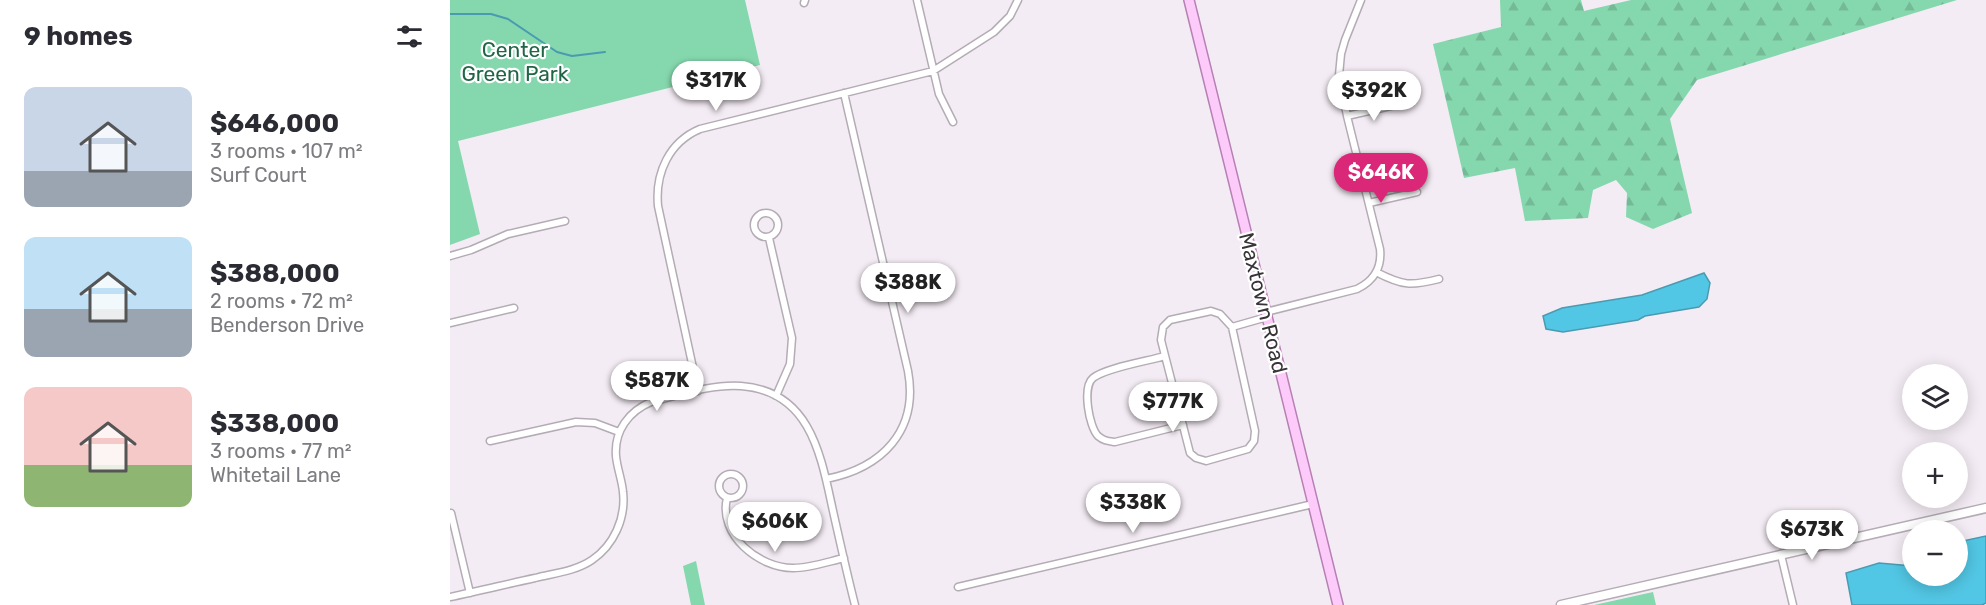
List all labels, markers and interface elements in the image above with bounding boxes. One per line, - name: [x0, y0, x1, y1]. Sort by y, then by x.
- icon: filters: [393, 20, 426, 53]
- text: 9 homes: [24, 21, 133, 52]
- park label: Center Green Park: [461, 37, 569, 86]
- pin: $317K: [674, 61, 758, 112]
- text: $317K: [686, 68, 746, 92]
- pin: $392K: [1332, 71, 1416, 122]
- text: $392K: [1341, 78, 1407, 102]
- text: $646,000: [210, 108, 339, 139]
- icon: home: [72, 111, 144, 183]
- text: 3 rooms · 107 m²: [210, 139, 363, 163]
- pin: $646K: [1339, 153, 1423, 204]
- text: $646K: [1348, 160, 1414, 184]
- text: Surf Court: [210, 163, 307, 187]
- street label: Maxtown Road: [1234, 230, 1293, 376]
- text: $388,000: [210, 258, 340, 289]
- icon: home: [72, 261, 144, 333]
- pin: $388K: [866, 263, 950, 314]
- text: $388K: [875, 270, 941, 294]
- text: 2 rooms · 72 m²: [210, 289, 353, 313]
- text: Benderson Drive: [210, 313, 364, 337]
- pin: $587K: [615, 361, 699, 412]
- map controls: [1902, 364, 1968, 586]
- button: layers: [1902, 364, 1968, 430]
- text: $587K: [625, 368, 689, 392]
- pin: $777K: [1131, 382, 1215, 433]
- text: $777K: [1143, 389, 1204, 413]
- text: $338,000: [210, 408, 339, 439]
- icon: home: [72, 411, 144, 483]
- text: 3 rooms · 77 m²: [210, 439, 352, 463]
- button: +: [1902, 442, 1968, 508]
- text: Whitetail Lane: [210, 463, 341, 487]
- pin: $338K: [1091, 483, 1175, 534]
- text: $338K: [1100, 490, 1166, 514]
- pin: $606K: [733, 502, 817, 553]
- text: $606K: [742, 509, 808, 533]
- pin: $673K: [1770, 510, 1854, 561]
- text: $673K: [1780, 517, 1844, 541]
- button: −: [1902, 520, 1968, 586]

